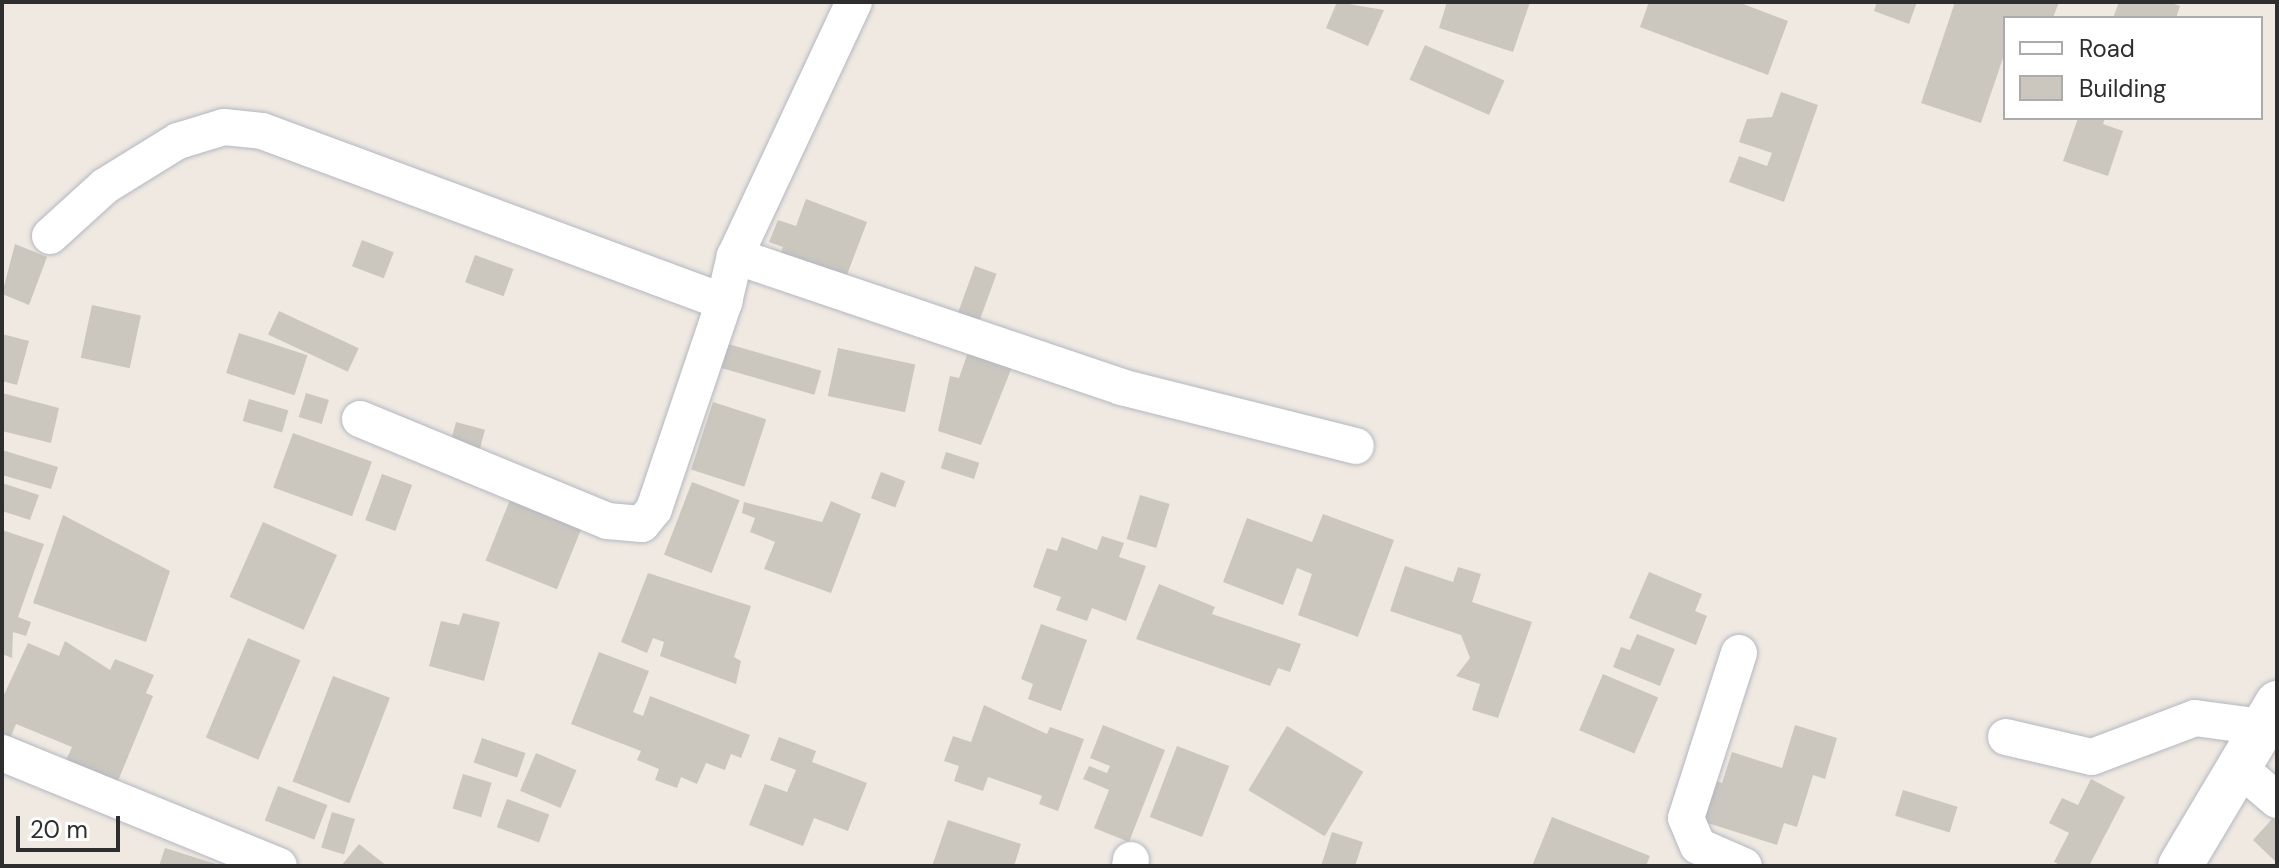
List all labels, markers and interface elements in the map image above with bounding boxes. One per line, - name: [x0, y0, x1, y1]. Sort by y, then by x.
- legend: [2003, 16, 2263, 120]
- text: Road: [2079, 33, 2135, 64]
- text: Building: [2079, 73, 2166, 104]
- scale bar: [20, 800, 124, 850]
- text: 20 m: [30, 814, 88, 845]

